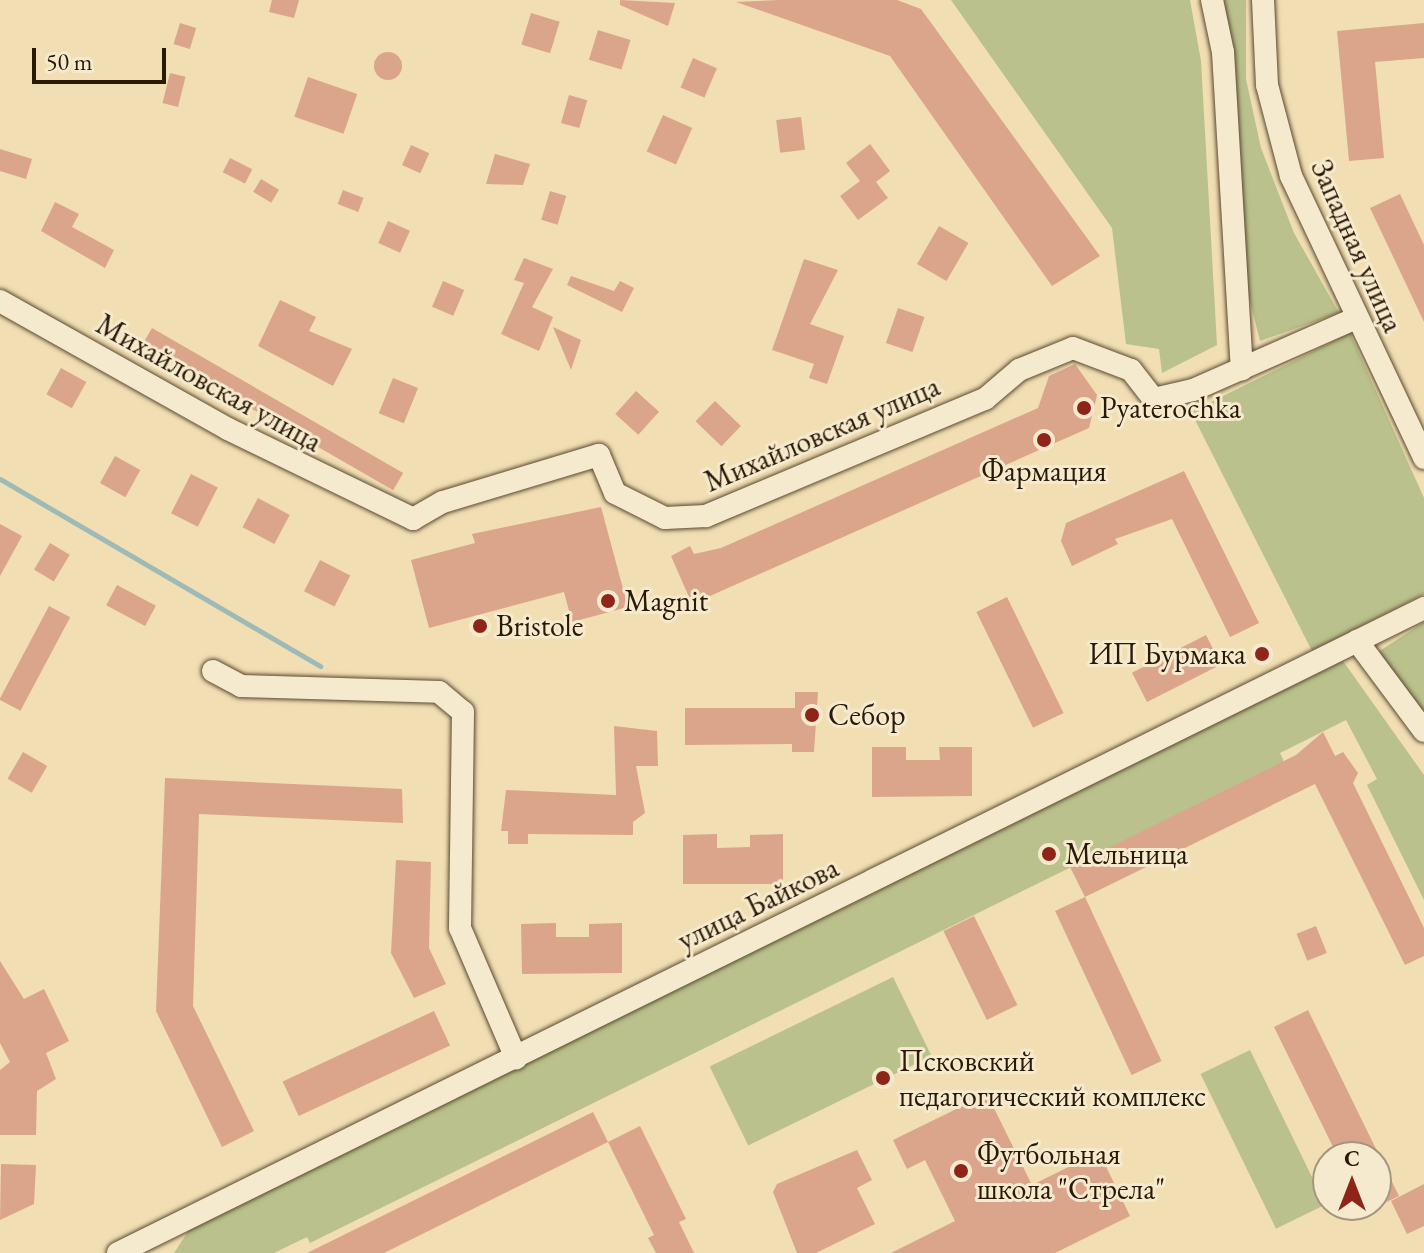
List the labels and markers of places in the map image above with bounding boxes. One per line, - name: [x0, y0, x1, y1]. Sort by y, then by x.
- place label: Pyaterochka: [1100, 390, 1241, 426]
- marker: Pyaterochka: [1075, 399, 1093, 417]
- marker: Фармация: [1035, 431, 1053, 449]
- place label: Фармация: [981, 453, 1107, 489]
- place label: Magnit: [624, 583, 708, 619]
- marker: Magnit: [599, 592, 617, 610]
- place label: Bristole: [496, 608, 583, 644]
- marker: Bristole: [471, 617, 489, 635]
- place label: ИП Бурмака: [1088, 636, 1246, 672]
- marker: ИП Бурмака: [1253, 645, 1271, 663]
- place label: Себор: [828, 697, 906, 733]
- marker: Себор: [803, 706, 821, 724]
- place label: Мельница: [1065, 836, 1188, 872]
- marker: Мельница: [1040, 845, 1058, 863]
- place label: Псковский педагогический комплекс: [899, 1043, 1206, 1114]
- marker: Псковский педагогический комплекс: [874, 1069, 892, 1087]
- place label: Футбольная школа "Стрела": [977, 1136, 1165, 1206]
- marker: Футбольная школа "Стрела": [952, 1162, 970, 1180]

